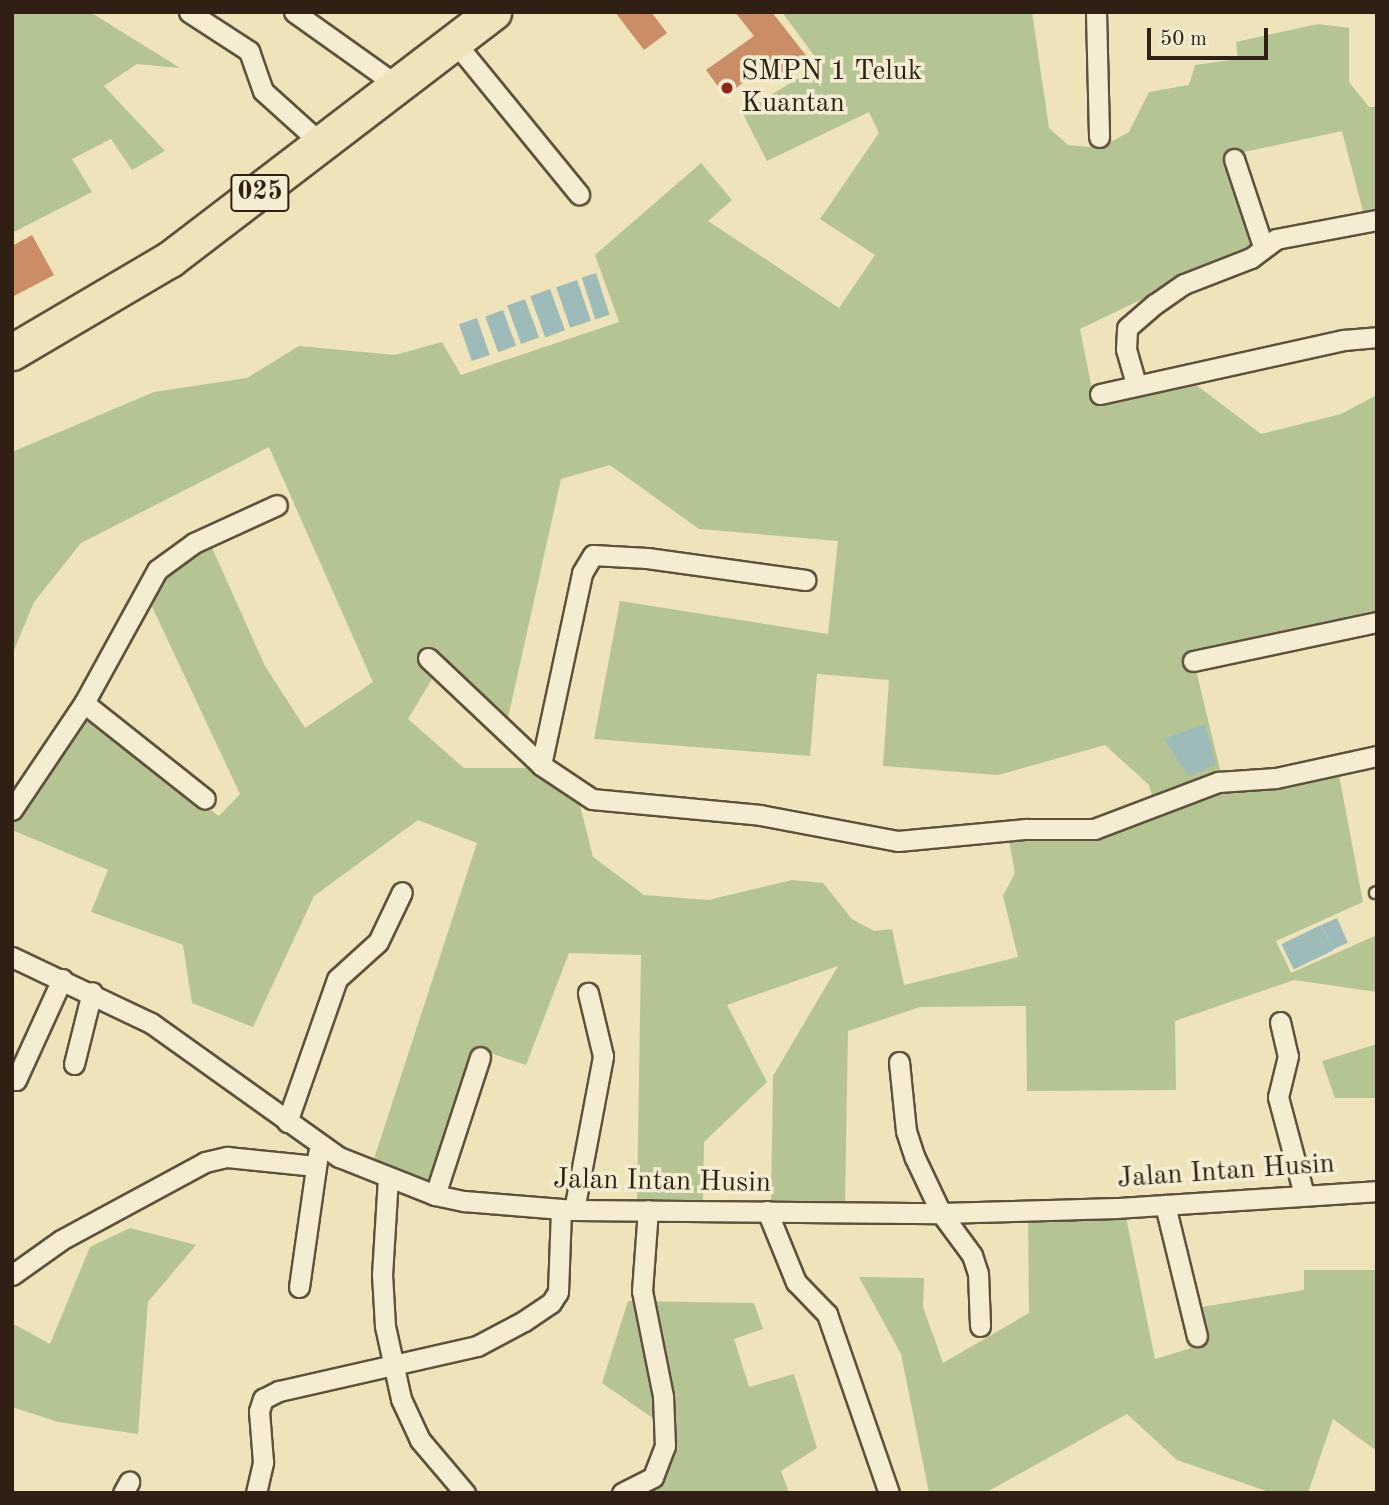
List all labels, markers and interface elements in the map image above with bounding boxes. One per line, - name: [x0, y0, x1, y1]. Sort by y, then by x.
- scale bar: [1151, 14, 1272, 58]
- text: 50 m: [1160, 29, 1207, 50]
- place label: SMPN 1 Teluk Kuantan: [741, 55, 922, 121]
- marker: SMPN 1 Teluk Kuantan: [719, 80, 735, 96]
- road number: 025: [230, 170, 290, 216]
- street label: Jalan Intan Husin: [1116, 1148, 1336, 1196]
- street label: Jalan Intan Husin: [553, 1163, 771, 1201]

